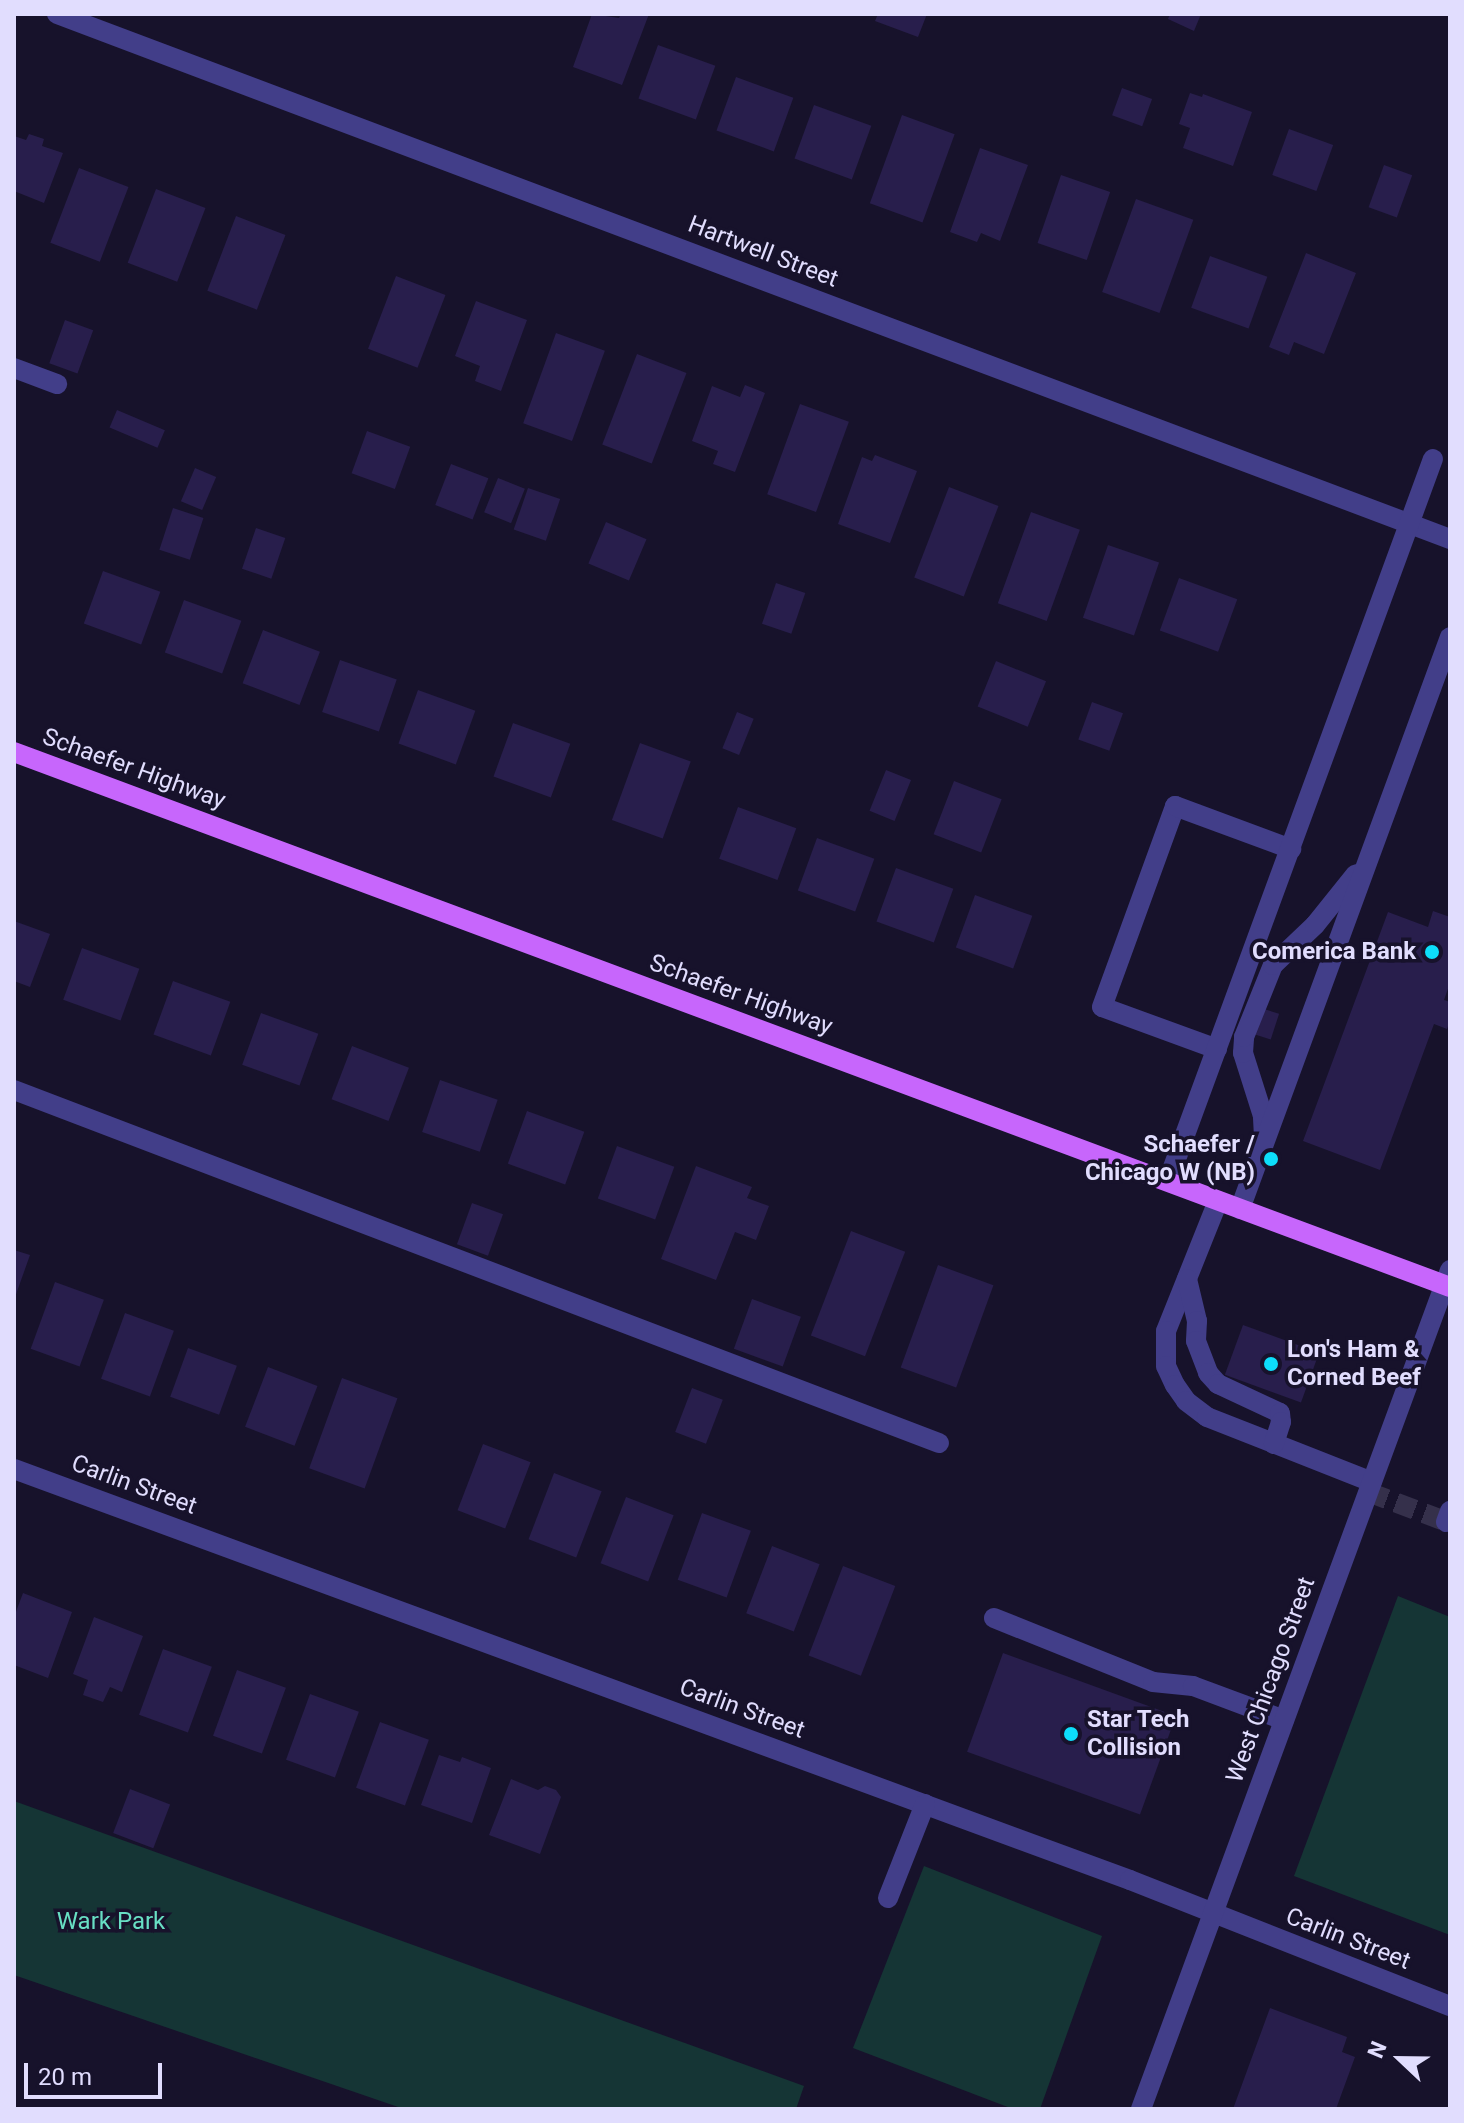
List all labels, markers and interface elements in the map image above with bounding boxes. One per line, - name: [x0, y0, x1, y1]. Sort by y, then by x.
- street label: Hartwell Street: [684, 210, 842, 294]
- street label: Schaefer Highway: [39, 723, 229, 815]
- place label: Comerica Bank: [1252, 938, 1416, 966]
- marker: Comerica Bank: [1423, 943, 1441, 961]
- street label: Schaefer Highway: [646, 949, 836, 1041]
- place label: Schaefer / Chicago W (NB): [1085, 1131, 1255, 1187]
- marker: Schaefer / Chicago W (NB): [1262, 1150, 1280, 1168]
- place label: Lon's Ham & Corned Beef: [1287, 1336, 1421, 1392]
- marker: Lon's Ham & Corned Beef: [1262, 1355, 1280, 1373]
- street label: Carlin Street: [68, 1449, 200, 1521]
- street label: West Chicago Street: [1220, 1573, 1322, 1787]
- street label: Carlin Street: [676, 1673, 808, 1745]
- place label: Star Tech Collision: [1087, 1706, 1190, 1762]
- marker: Star Tech Collision: [1062, 1725, 1080, 1743]
- street label: Carlin Street: [1282, 1902, 1414, 1976]
- park label: Wark Park: [57, 1908, 165, 1936]
- north arrow: [1360, 2019, 1440, 2099]
- text: N: [1363, 2038, 1392, 2062]
- scale bar: [28, 2047, 166, 2097]
- text: 20 m: [38, 2063, 92, 2091]

